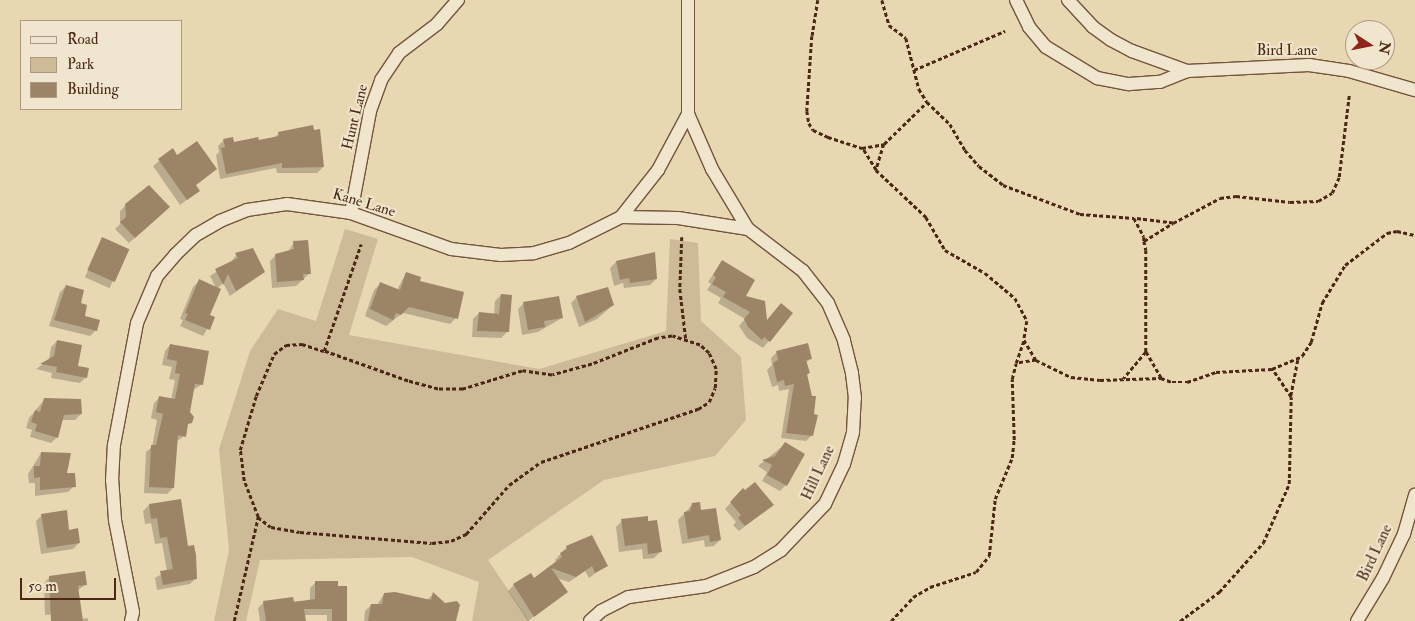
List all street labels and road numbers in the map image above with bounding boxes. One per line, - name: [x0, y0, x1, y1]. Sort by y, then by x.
- street label: Bird Lane: [1257, 42, 1317, 60]
- street label: Hunt Lane: [338, 83, 372, 151]
- street label: Kane Lane: [330, 185, 398, 221]
- street label: Hill Lane: [798, 443, 838, 503]
- street label: Bird Lane: [1354, 522, 1396, 584]

